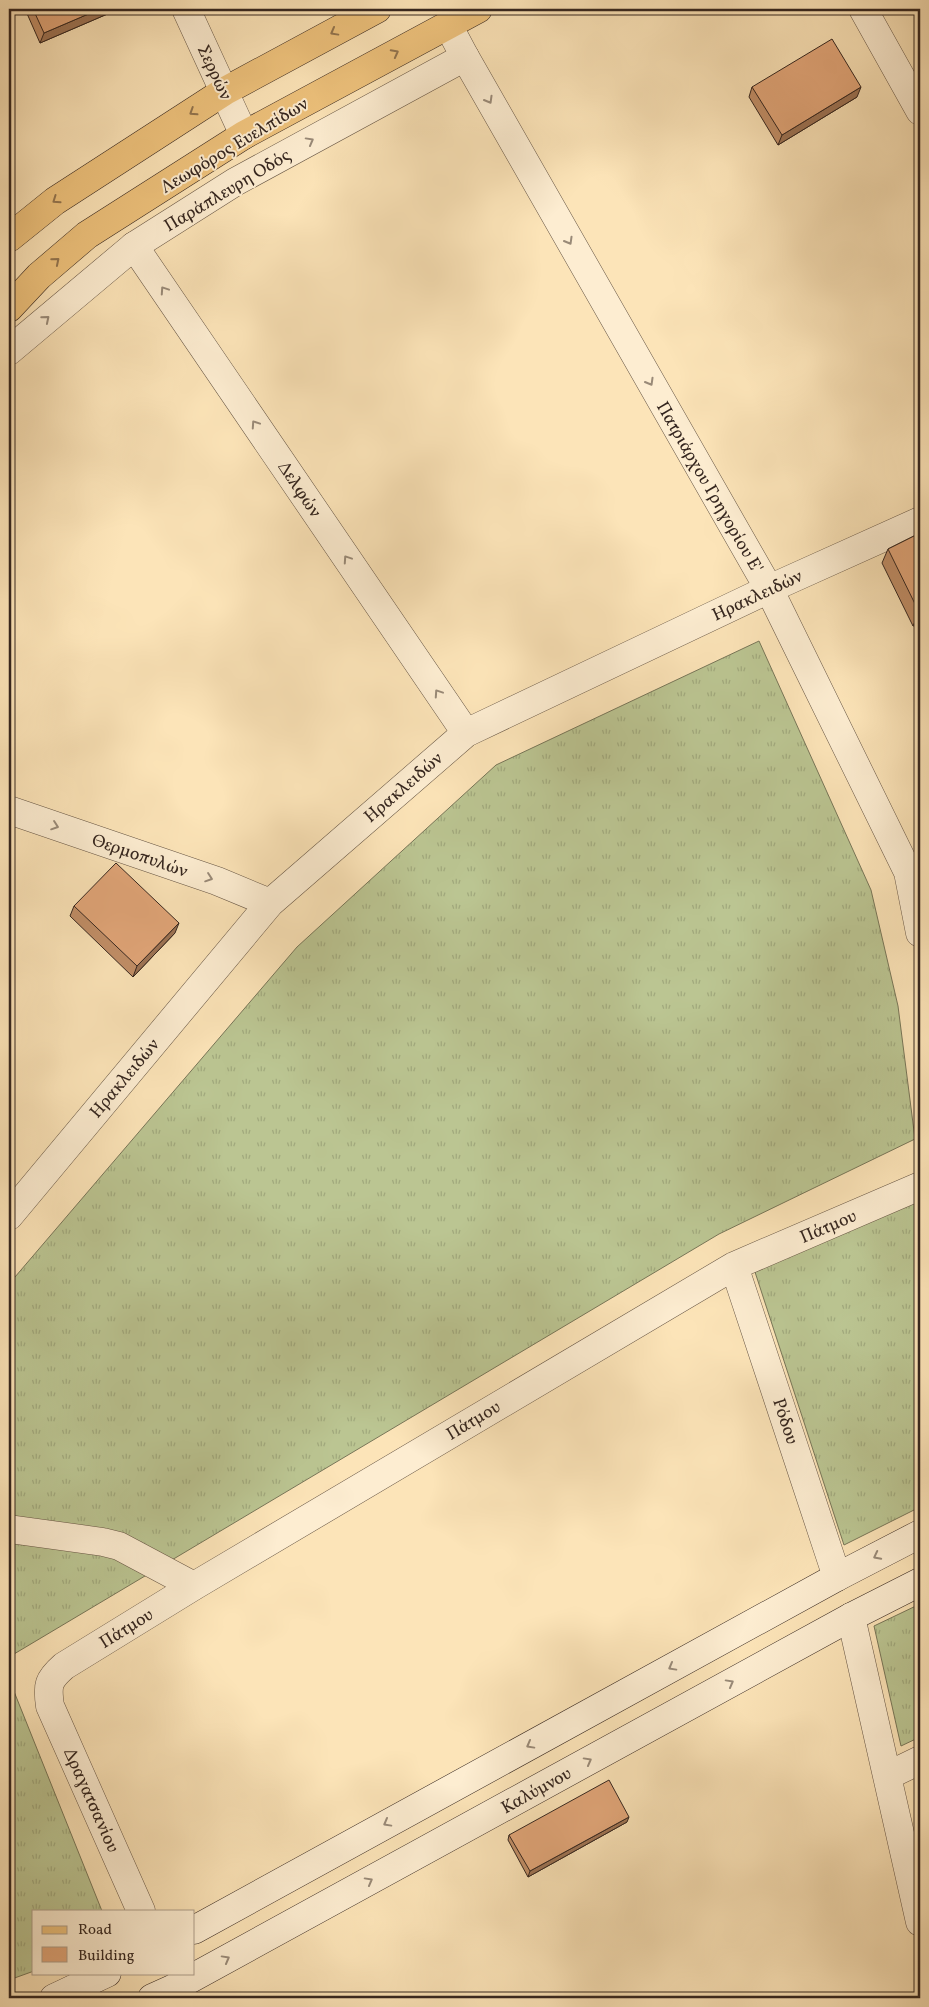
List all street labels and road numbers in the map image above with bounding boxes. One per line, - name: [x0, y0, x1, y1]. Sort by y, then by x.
- street label: Σερρών: [190, 41, 237, 104]
- street label: Λεωφόρος Ευελπίδων: [156, 92, 314, 200]
- street label: Παράπλευρη Οδός: [160, 144, 296, 239]
- street label: Πατριάρχου Γρηγορίου Ε': [649, 397, 768, 578]
- street label: Δελφών: [271, 457, 327, 523]
- street label: Ηρακλειδών: [708, 564, 807, 628]
- street label: Ηρακλειδών: [359, 747, 449, 829]
- street label: Θερμοπυλών: [88, 828, 191, 885]
- street label: Ηρακλειδών: [84, 1034, 166, 1124]
- street label: Πάτμου: [796, 1204, 861, 1250]
- street label: Πάτμου: [442, 1395, 506, 1447]
- street label: Ρόδου: [765, 1395, 804, 1448]
- street label: Πάτμου: [95, 1603, 159, 1656]
- street label: Δραγατσανίου: [56, 1744, 125, 1857]
- street label: Καλύμνου: [497, 1762, 576, 1821]

